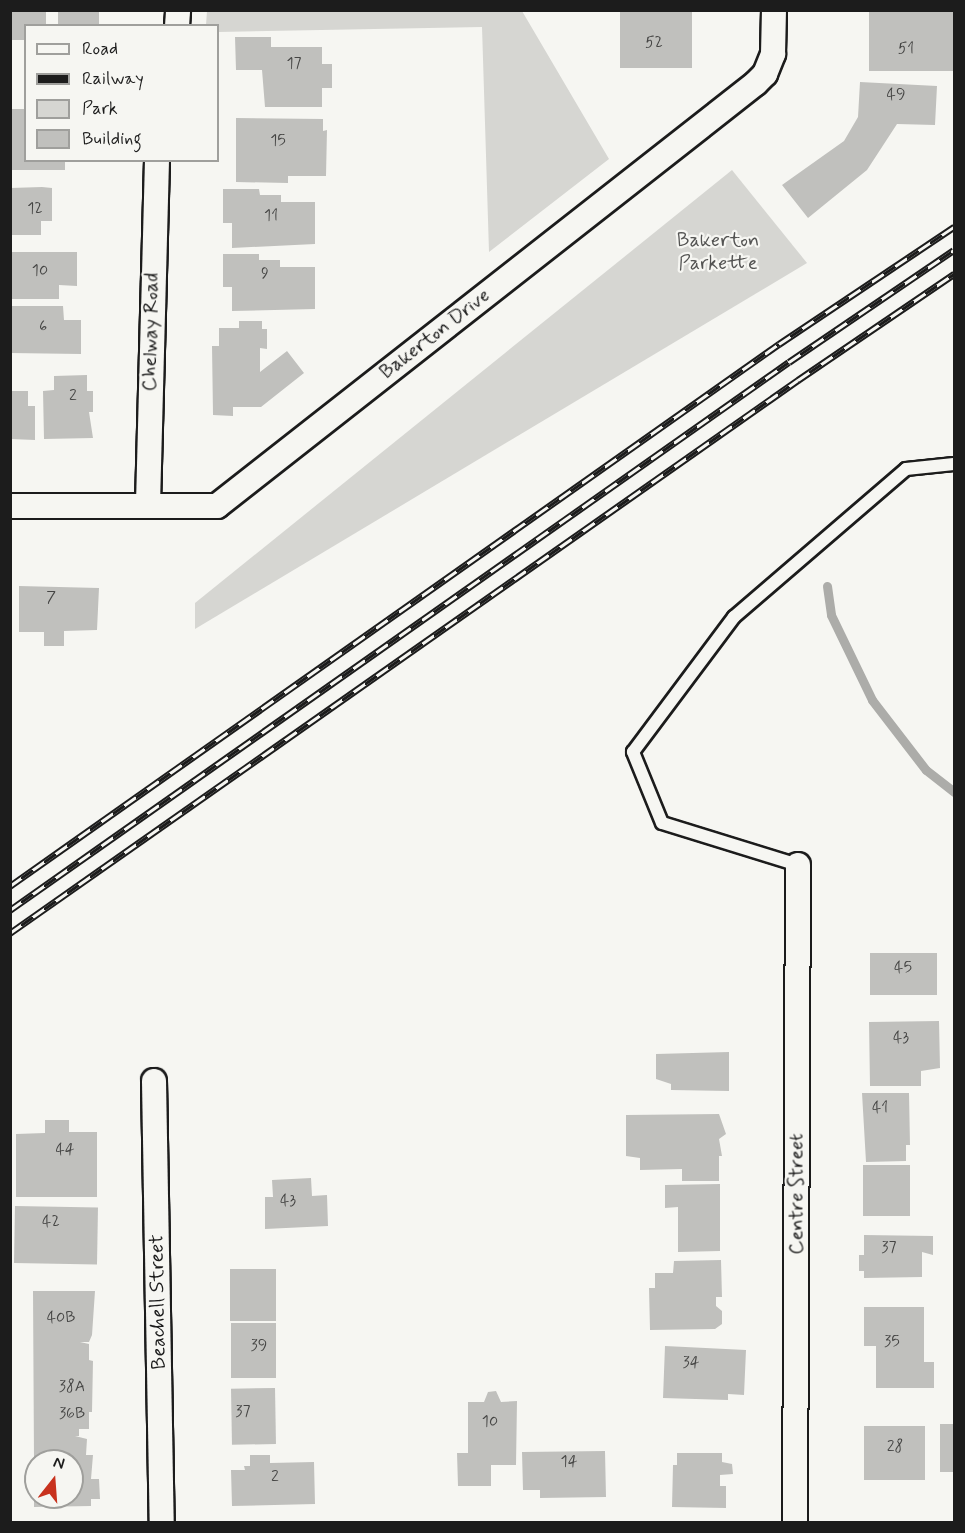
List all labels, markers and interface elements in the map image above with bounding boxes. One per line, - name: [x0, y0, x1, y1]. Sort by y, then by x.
- legend: [24, 24, 219, 162]
- house number: 52: [645, 33, 663, 53]
- text: Road: [82, 37, 118, 61]
- house number: 51: [898, 39, 914, 59]
- house number: 17: [286, 54, 302, 74]
- text: Railway: [82, 67, 144, 91]
- house number: 49: [887, 85, 905, 105]
- text: Park: [82, 97, 118, 121]
- text: Building: [82, 127, 142, 151]
- house number: 15: [270, 131, 286, 151]
- house number: 12: [27, 199, 43, 219]
- house number: 11: [264, 206, 278, 226]
- park label: Bakerton Parkette: [677, 228, 759, 275]
- house number: 10: [32, 261, 48, 281]
- house number: 9: [261, 264, 269, 284]
- street label: Chelway Road: [138, 273, 164, 391]
- street label: Bakerton Drive: [376, 284, 494, 384]
- house number: 6: [39, 317, 47, 337]
- house number: 2: [69, 386, 77, 406]
- house number: 7: [46, 588, 56, 608]
- house number: 45: [894, 958, 912, 978]
- house number: 43: [893, 1028, 909, 1048]
- house number: 41: [872, 1098, 888, 1118]
- street label: Centre Street: [785, 1132, 809, 1256]
- house number: 44: [55, 1140, 75, 1160]
- house number: 43: [280, 1191, 296, 1211]
- house number: 42: [42, 1212, 60, 1232]
- street label: Beachell Street: [145, 1235, 171, 1369]
- house number: 37: [881, 1238, 897, 1258]
- house number: 40B: [47, 1308, 75, 1328]
- house number: 35: [884, 1332, 900, 1352]
- house number: 39: [251, 1336, 267, 1356]
- house number: 34: [683, 1353, 699, 1373]
- house number: 38A: [59, 1377, 85, 1397]
- house number: 37: [235, 1402, 251, 1422]
- house number: 36B: [59, 1404, 85, 1424]
- house number: 10: [482, 1412, 498, 1432]
- house number: 28: [887, 1437, 903, 1457]
- north arrow: [24, 1449, 84, 1509]
- text: N: [51, 1452, 67, 1475]
- house number: 14: [561, 1452, 577, 1472]
- house number: 2: [271, 1467, 279, 1487]

